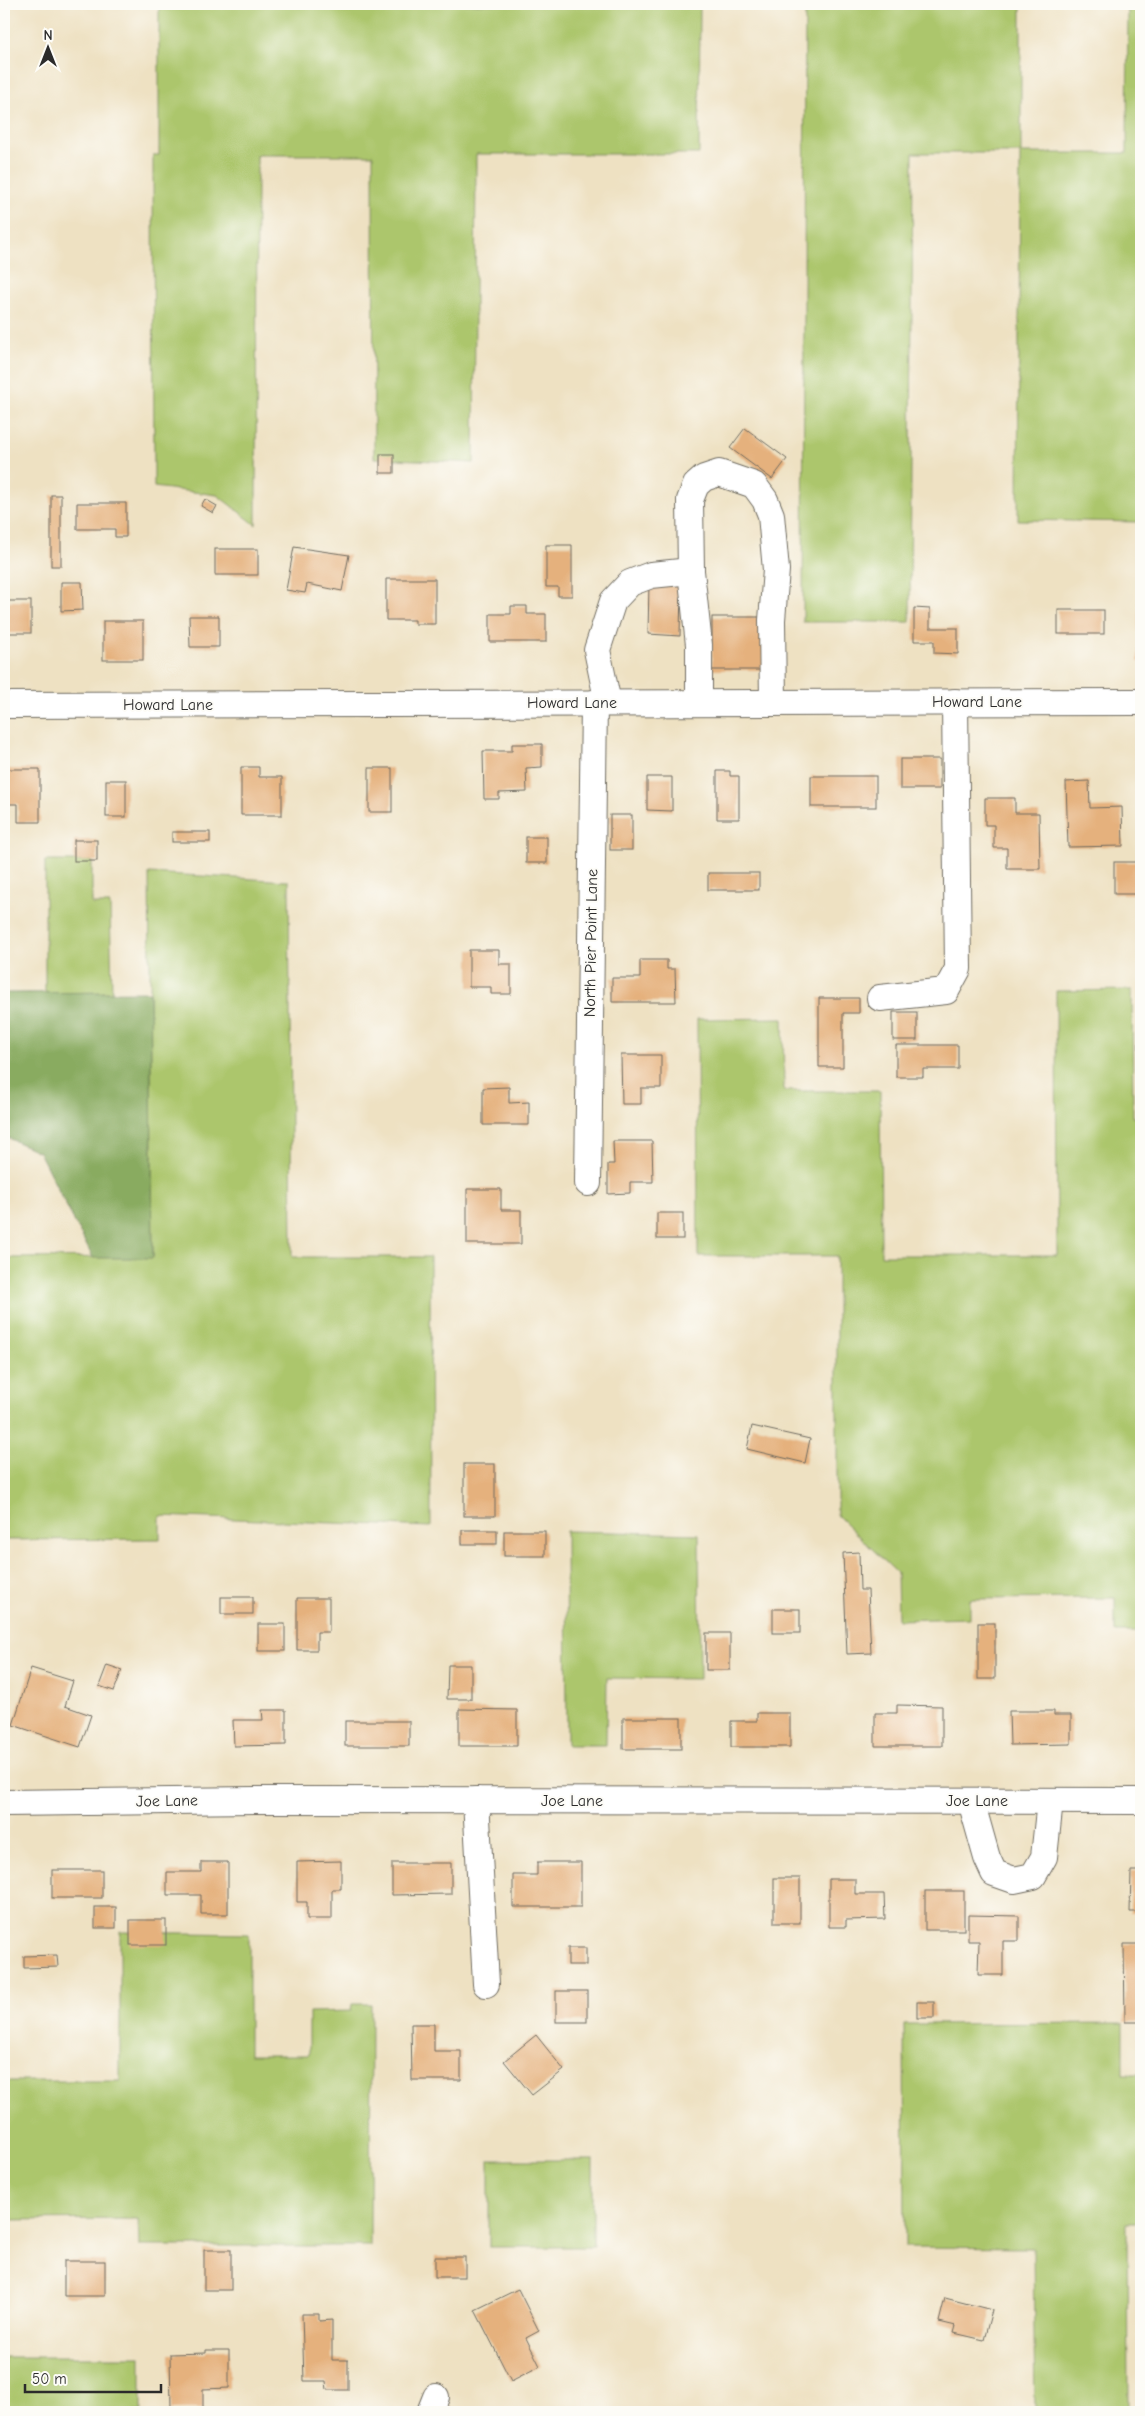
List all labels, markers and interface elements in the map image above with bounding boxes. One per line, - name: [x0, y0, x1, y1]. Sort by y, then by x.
- north arrow: [22, 22, 72, 72]
- text: N: [43, 27, 53, 44]
- street label: Howard Lane: [932, 693, 1022, 711]
- street label: Howard Lane: [527, 694, 617, 712]
- street label: Howard Lane: [123, 696, 213, 714]
- street label: North Pier Point Lane: [581, 869, 601, 1017]
- street label: Joe Lane: [136, 1791, 198, 1811]
- street label: Joe Lane: [541, 1792, 603, 1810]
- street label: Joe Lane: [946, 1792, 1008, 1810]
- scale bar: [25, 2361, 161, 2393]
- text: 50 m: [32, 2370, 67, 2388]

